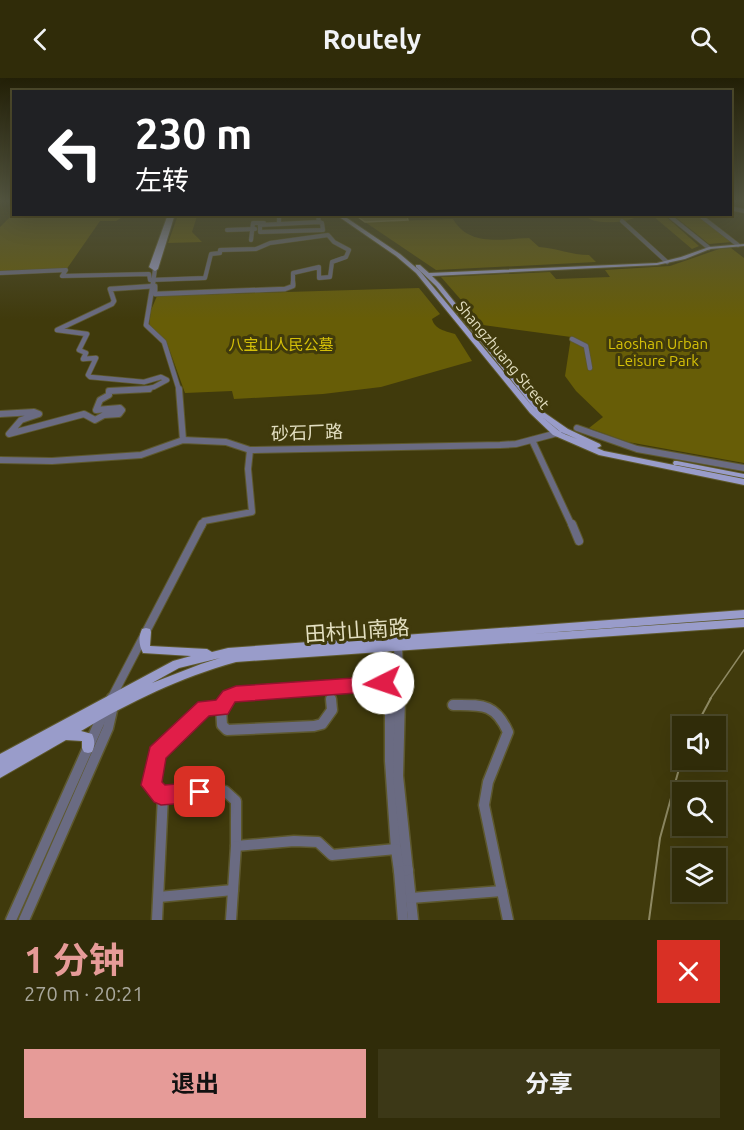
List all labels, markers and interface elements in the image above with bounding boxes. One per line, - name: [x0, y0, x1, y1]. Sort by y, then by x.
- icon: back: [24, 23, 57, 56]
- icon: search: [687, 23, 720, 56]
- text: Routely: [323, 24, 421, 54]
- text: 230 m: [135, 110, 252, 157]
- icon: left: [36, 114, 114, 192]
- text: 左转: [135, 165, 189, 195]
- street label: Shangzhuang Street: [453, 298, 553, 412]
- park label: Laoshan Urban Leisure Park: [608, 335, 708, 369]
- park label: 八宝山人民公墓: [228, 336, 334, 353]
- street label: 砂石厂路: [271, 421, 343, 443]
- street label: 田村山南路: [304, 614, 410, 646]
- position arrow: [351, 651, 415, 715]
- map controls: [672, 716, 726, 902]
- button: sound: [672, 716, 726, 770]
- pin: [174, 766, 225, 817]
- icon: arrive: [183, 775, 216, 808]
- button: search: [672, 782, 726, 836]
- button: layers: [672, 848, 726, 902]
- text: 1 分钟: [24, 939, 125, 980]
- button: close: [657, 940, 720, 1003]
- text: 270 m · 20:21: [24, 982, 144, 1005]
- button: 退出: [24, 1049, 366, 1118]
- button: 分享: [378, 1049, 720, 1118]

